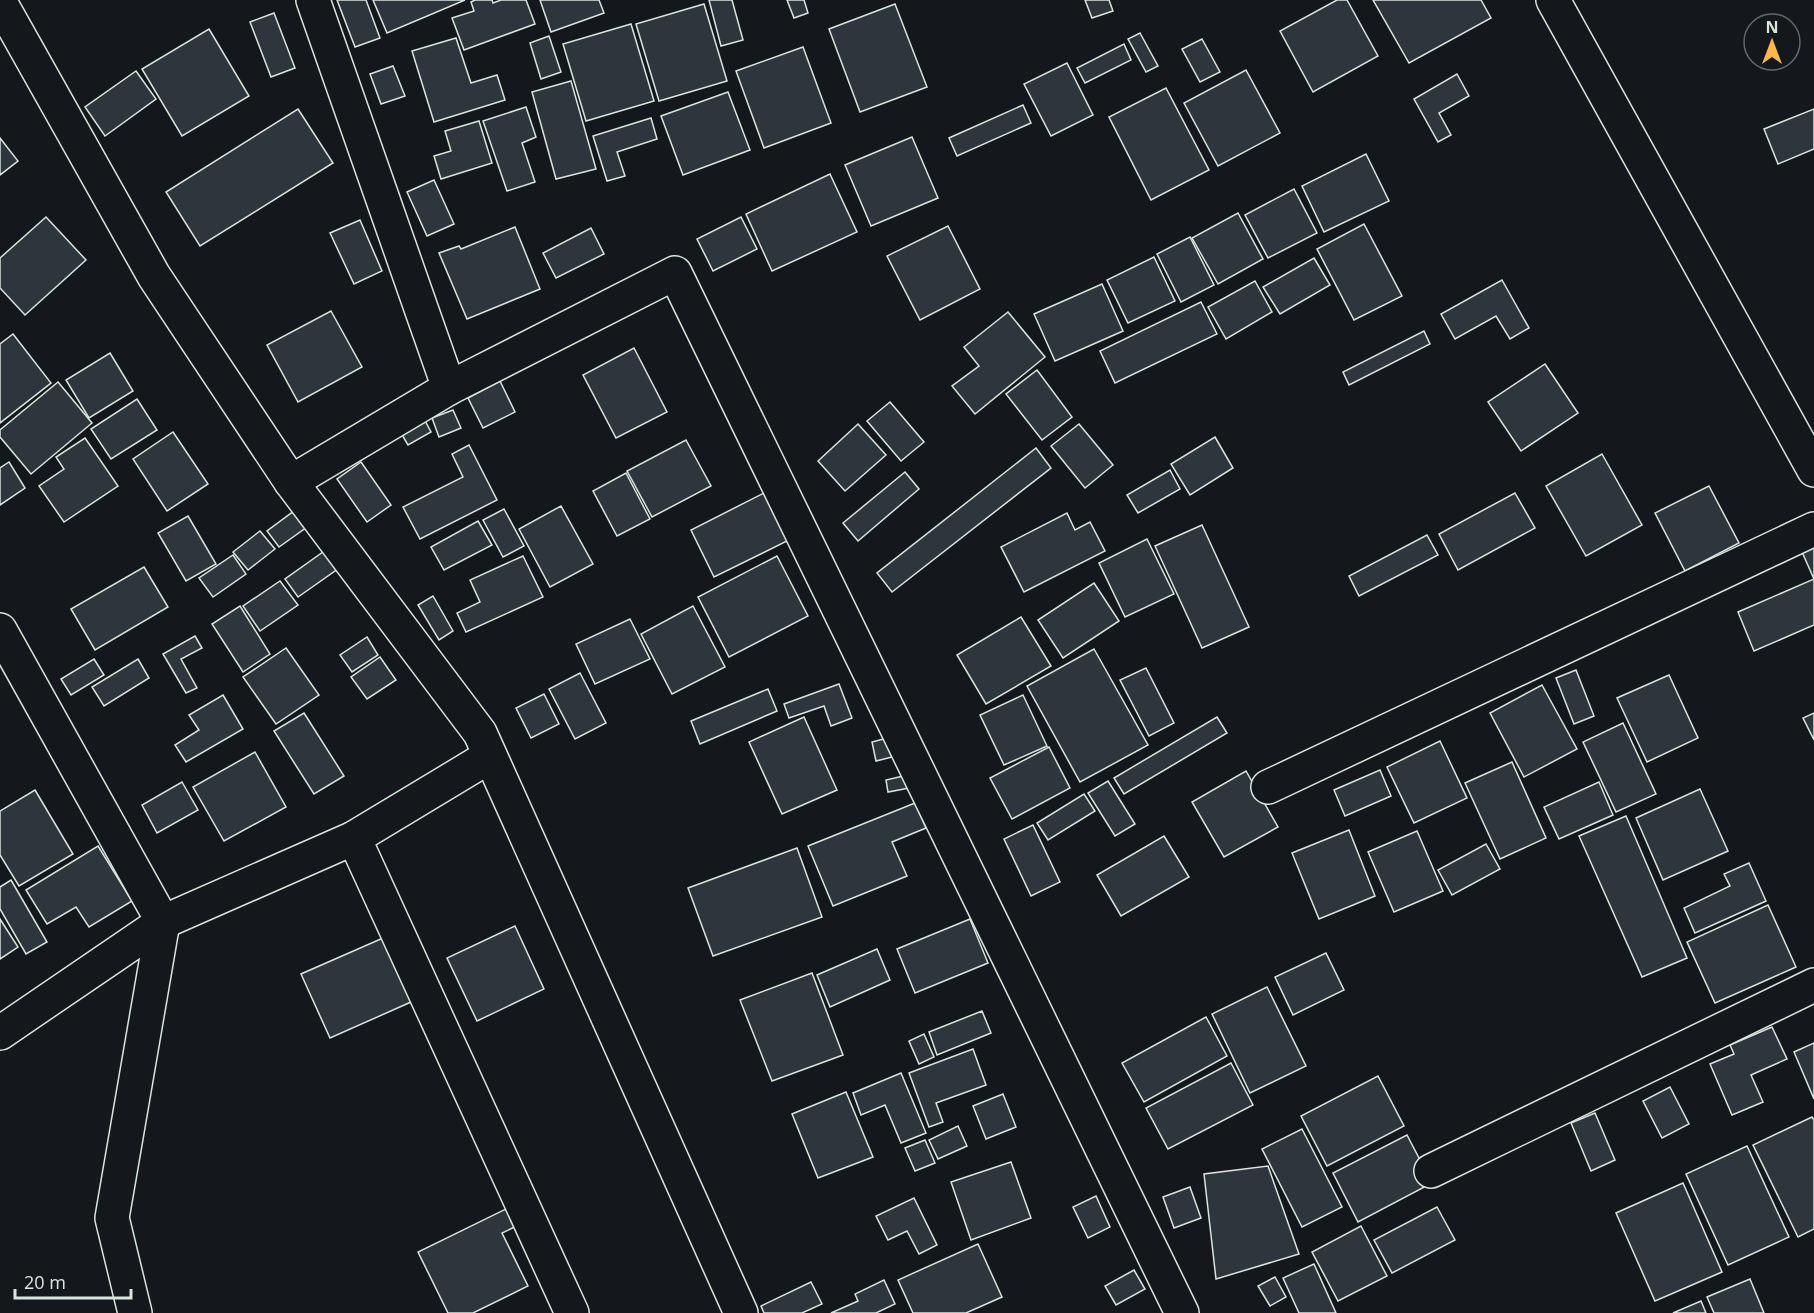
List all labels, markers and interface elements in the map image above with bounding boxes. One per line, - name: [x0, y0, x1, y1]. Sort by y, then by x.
- north arrow: [1742, 12, 1802, 72]
- text: N: [1765, 16, 1779, 38]
- scale bar: [15, 1262, 130, 1300]
- text: 20 m: [24, 1270, 66, 1294]

